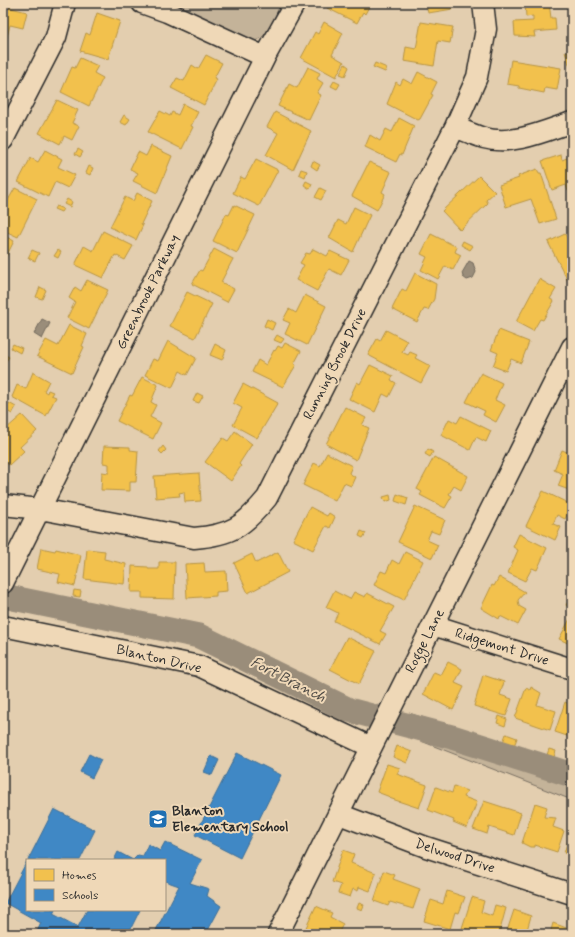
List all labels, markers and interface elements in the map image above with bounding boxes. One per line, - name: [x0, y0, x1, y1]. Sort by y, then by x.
- street label: Greenbrook Parkway: [112, 232, 184, 352]
- street label: Running Brook Drive: [299, 305, 373, 424]
- street label: Rogge Lane: [401, 606, 451, 677]
- street label: Ridgemont Drive: [453, 624, 551, 671]
- street label: Blanton Drive: [115, 640, 203, 678]
- water label: Fort Branch: [247, 653, 329, 708]
- place label: Blanton Elementary School: [172, 802, 288, 836]
- school or university icon: Blanton Elementary School: [147, 808, 169, 830]
- street label: Delwood Drive: [413, 835, 497, 877]
- legend: [26, 859, 166, 911]
- text: Homes: [62, 868, 97, 884]
- text: Schools: [62, 888, 98, 904]

